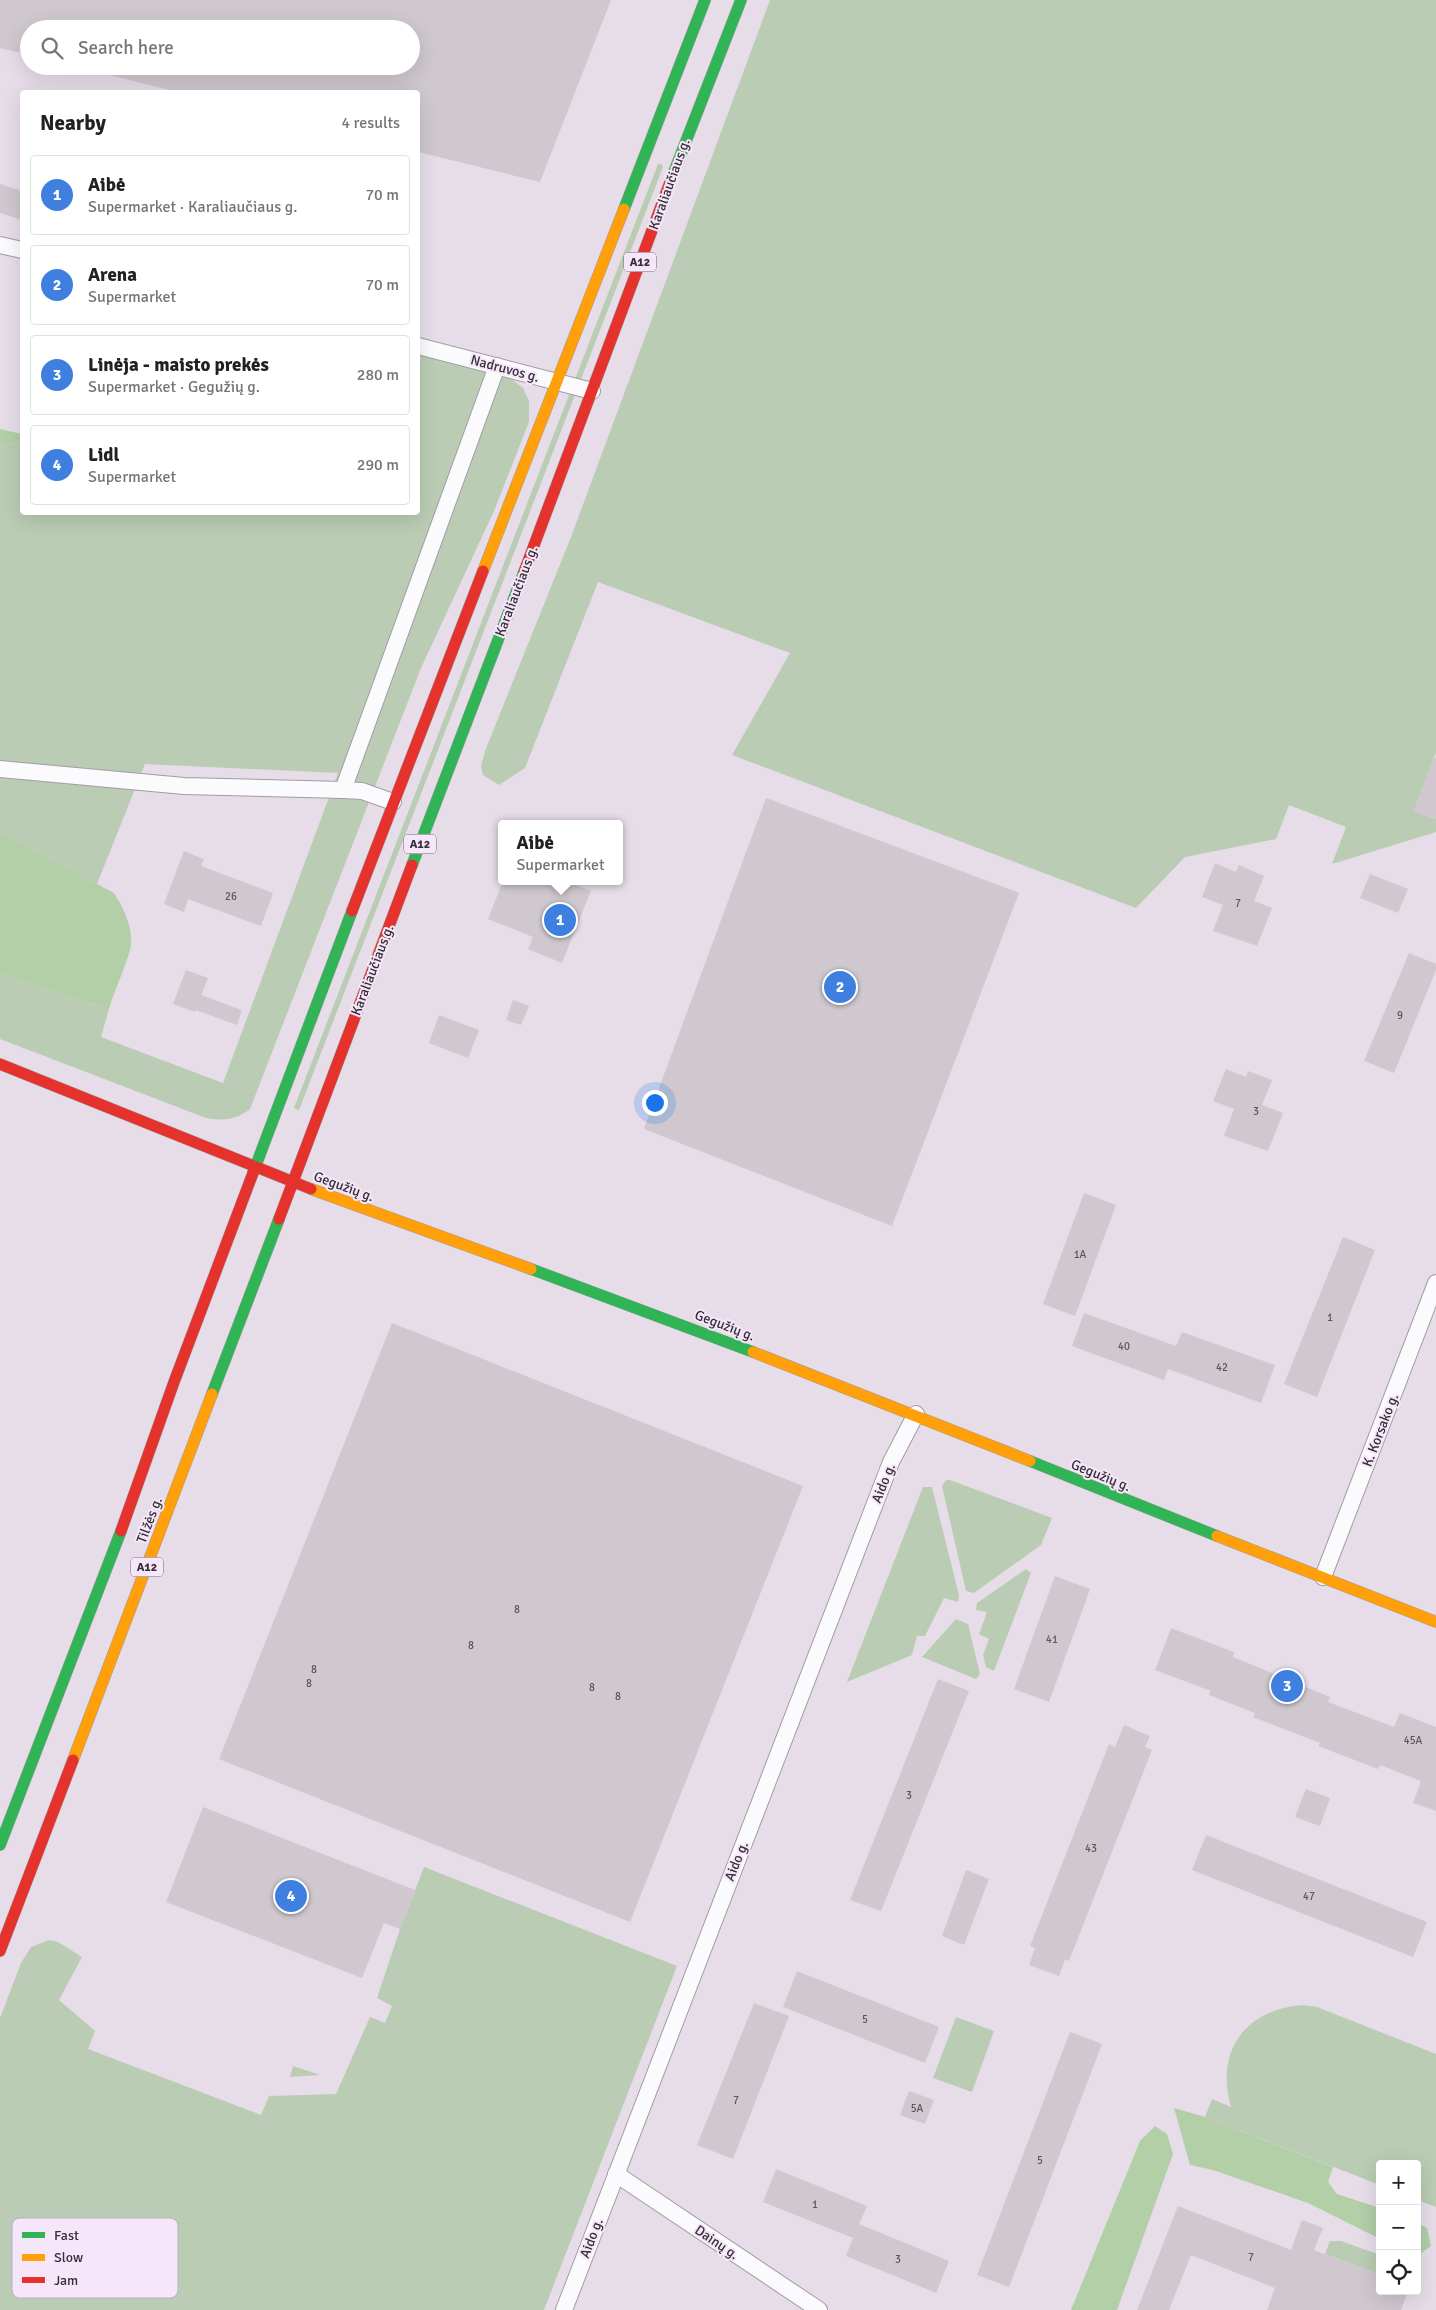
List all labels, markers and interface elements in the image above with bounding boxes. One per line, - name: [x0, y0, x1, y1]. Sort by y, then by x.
- search box: [20, 20, 420, 75]
- icon: search: [38, 34, 66, 62]
- text: Search here: [78, 36, 174, 60]
- text: Nearby: [40, 110, 106, 136]
- text: 4 results: [341, 113, 400, 133]
- street label: Karaliaučiaus g.: [645, 136, 694, 232]
- text: Aibė: [88, 173, 125, 197]
- text: 1: [53, 185, 61, 205]
- text: 70 m: [365, 185, 399, 205]
- text: Supermarket · Karaliaučiaus g.: [88, 197, 297, 217]
- road number: A12: [624, 252, 656, 272]
- text: Arena: [88, 263, 137, 287]
- text: 2: [53, 275, 61, 295]
- text: 70 m: [365, 275, 399, 295]
- text: Supermarket: [88, 287, 176, 307]
- street label: Nadruvos g.: [469, 351, 541, 386]
- text: Linėja - maisto prekės: [88, 353, 269, 377]
- text: 3: [53, 365, 61, 385]
- text: 280 m: [357, 365, 399, 385]
- text: Supermarket · Gegužių g.: [88, 377, 260, 397]
- text: Lidl: [88, 443, 120, 467]
- text: 4: [53, 455, 61, 475]
- text: 290 m: [357, 455, 399, 475]
- text: Supermarket: [88, 467, 176, 487]
- street label: Karaliaučiaus g.: [491, 543, 542, 639]
- popup: [498, 820, 623, 885]
- text: Aibė: [516, 831, 554, 855]
- road number: A12: [404, 834, 436, 854]
- text: Supermarket: [516, 855, 605, 875]
- house number: 26: [225, 890, 237, 903]
- house number: 7: [1235, 897, 1241, 910]
- pin: 1: [544, 901, 576, 939]
- street label: Karaliaučiaus g.: [347, 922, 398, 1018]
- pin: 2: [824, 968, 856, 1006]
- house number: 9: [1397, 1009, 1403, 1022]
- your location: [642, 1090, 668, 1116]
- house number: 3: [1253, 1105, 1259, 1118]
- street label: Gegužių g.: [311, 1168, 376, 1205]
- house number: 1A: [1074, 1248, 1087, 1261]
- street label: Gegužių g.: [692, 1306, 757, 1345]
- house number: 1: [1327, 1311, 1333, 1324]
- house number: 40: [1118, 1340, 1130, 1353]
- house number: 42: [1216, 1361, 1228, 1374]
- street label: K. Korsako g.: [1359, 1391, 1402, 1469]
- street label: Gegužių g.: [1068, 1456, 1133, 1495]
- street label: Aido g.: [868, 1461, 899, 1505]
- street label: Tilžės g.: [133, 1495, 166, 1546]
- road number: A12: [131, 1558, 163, 1576]
- house number: 8: [514, 1603, 520, 1616]
- house number: 41: [1046, 1633, 1058, 1646]
- house number: 8: [468, 1639, 474, 1652]
- house number: 8: [311, 1663, 317, 1676]
- pin: 3: [1271, 1667, 1303, 1705]
- house number: 8: [306, 1677, 312, 1690]
- house number: 8: [589, 1681, 595, 1694]
- house number: 8: [615, 1690, 621, 1703]
- house number: 45A: [1404, 1734, 1423, 1747]
- house number: 3: [906, 1789, 912, 1802]
- street label: Aido g.: [721, 1839, 752, 1883]
- house number: 43: [1085, 1842, 1097, 1855]
- pin: 4: [275, 1877, 307, 1915]
- house number: 47: [1303, 1890, 1315, 1903]
- house number: 5: [862, 2013, 868, 2026]
- house number: 7: [733, 2094, 739, 2107]
- house number: 5A: [911, 2102, 924, 2115]
- house number: 5: [1037, 2154, 1043, 2167]
- map controls: [1376, 2160, 1421, 2295]
- button: +: [1376, 2160, 1421, 2205]
- house number: 1: [812, 2198, 818, 2211]
- button: −: [1376, 2205, 1421, 2250]
- street label: Aido g.: [576, 2216, 607, 2260]
- legend: [12, 2218, 178, 2298]
- street label: Dainų g.: [692, 2222, 742, 2263]
- text: Fast: [54, 2227, 79, 2244]
- text: Slow: [54, 2249, 83, 2266]
- button: locate: [1376, 2250, 1421, 2295]
- house number: 7: [1248, 2251, 1254, 2264]
- house number: 3: [895, 2253, 901, 2266]
- text: Jam: [54, 2272, 78, 2289]

